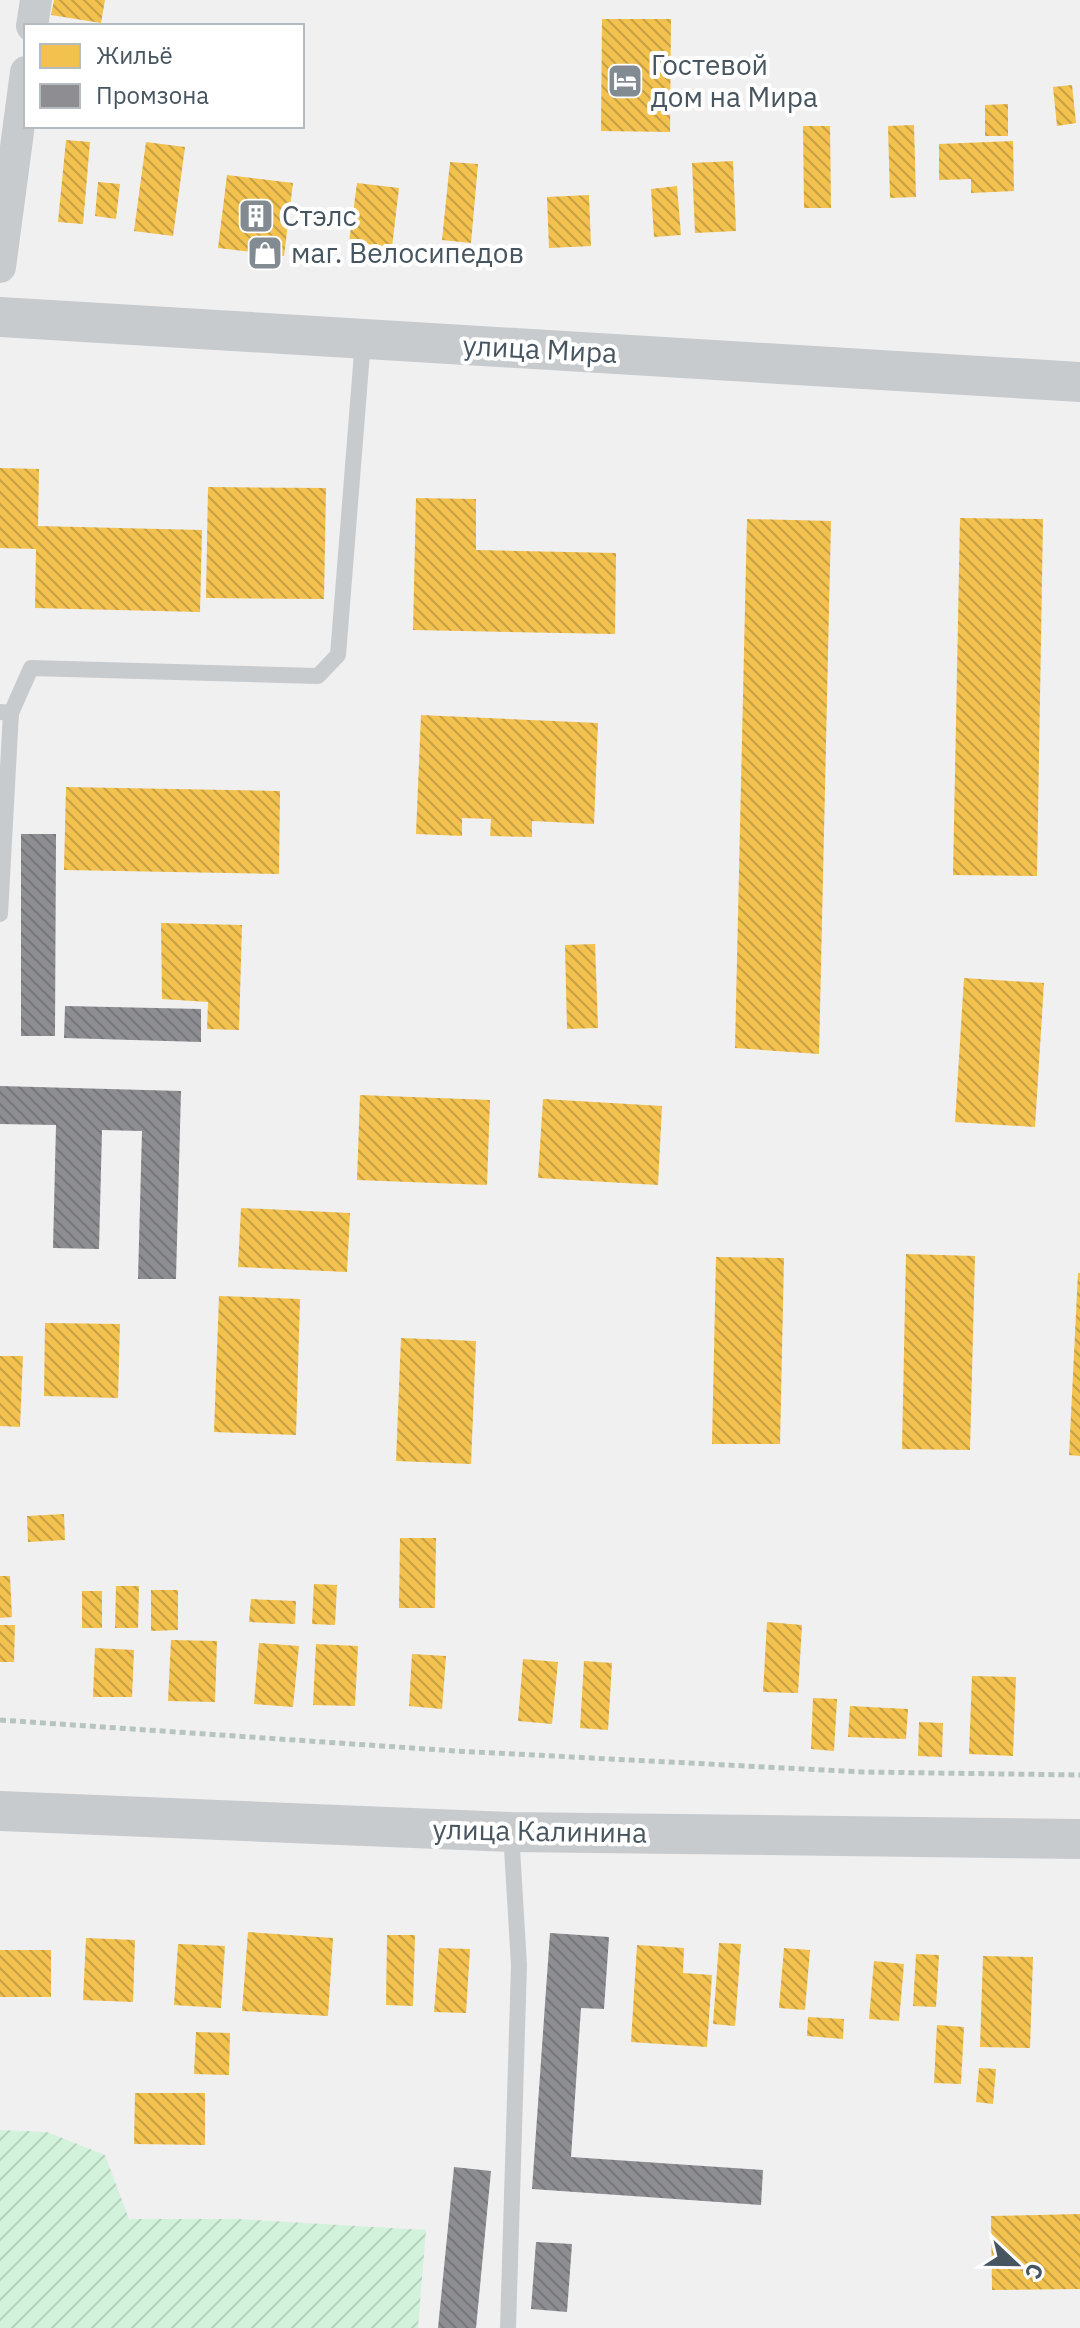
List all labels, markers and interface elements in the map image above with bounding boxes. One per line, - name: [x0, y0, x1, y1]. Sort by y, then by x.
- legend: [24, 24, 304, 128]
- text: Жильё: [96, 39, 173, 71]
- place label: Гостевой дом на Мира: [651, 46, 818, 115]
- hotel icon: Гостевой дом на Мира: [606, 62, 644, 100]
- text: Промзона: [96, 79, 209, 111]
- building icon: Стэлс: [237, 197, 275, 235]
- place label: Стэлс: [282, 197, 357, 234]
- shop icon: маг. Велосипедов: [246, 234, 284, 272]
- place label: маг. Велосипедов: [291, 234, 524, 271]
- street label: улица Мира: [462, 326, 618, 371]
- street label: улица Калинина: [432, 1810, 648, 1851]
- north arrow: [976, 2224, 1056, 2304]
- text: С: [1019, 2260, 1051, 2284]

